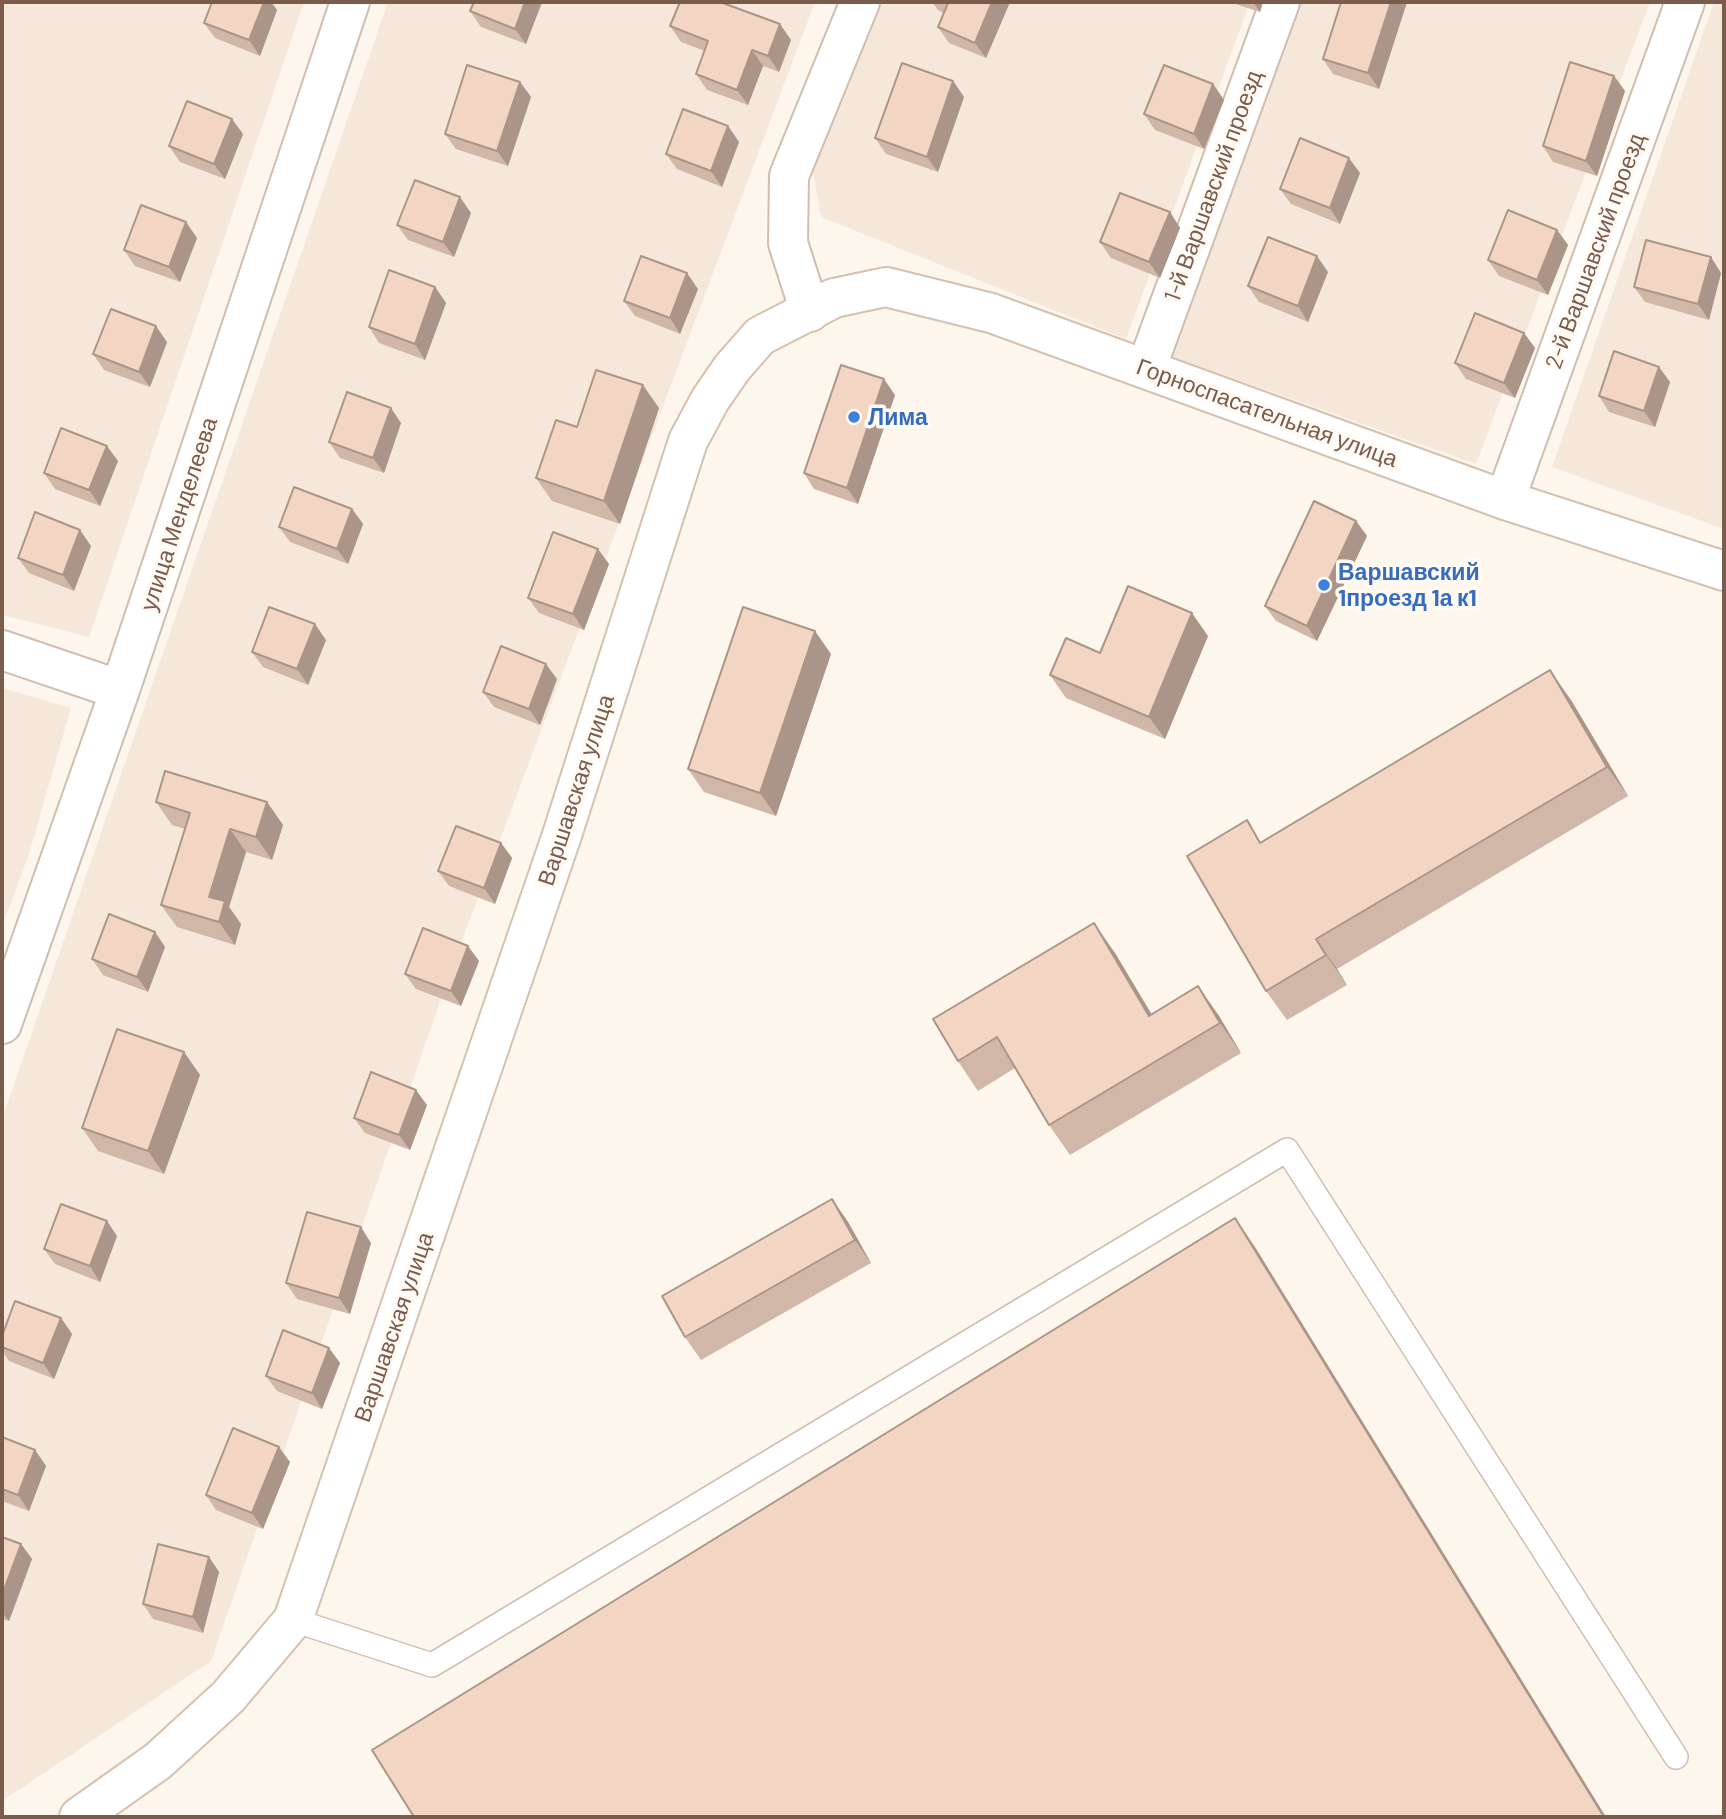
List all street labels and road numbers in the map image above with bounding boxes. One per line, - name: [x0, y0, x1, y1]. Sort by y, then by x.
- street label: 1-й Варшавский проезд: [1158, 66, 1268, 306]
- street label: 2-й Варшавский проезд: [1540, 129, 1650, 373]
- street label: Горноспасательная улица: [1133, 353, 1401, 473]
- street label: улица Менделеева: [135, 414, 223, 614]
- street label: Варшавская улица: [532, 691, 620, 889]
- street label: Варшавская улица: [349, 1228, 439, 1426]

